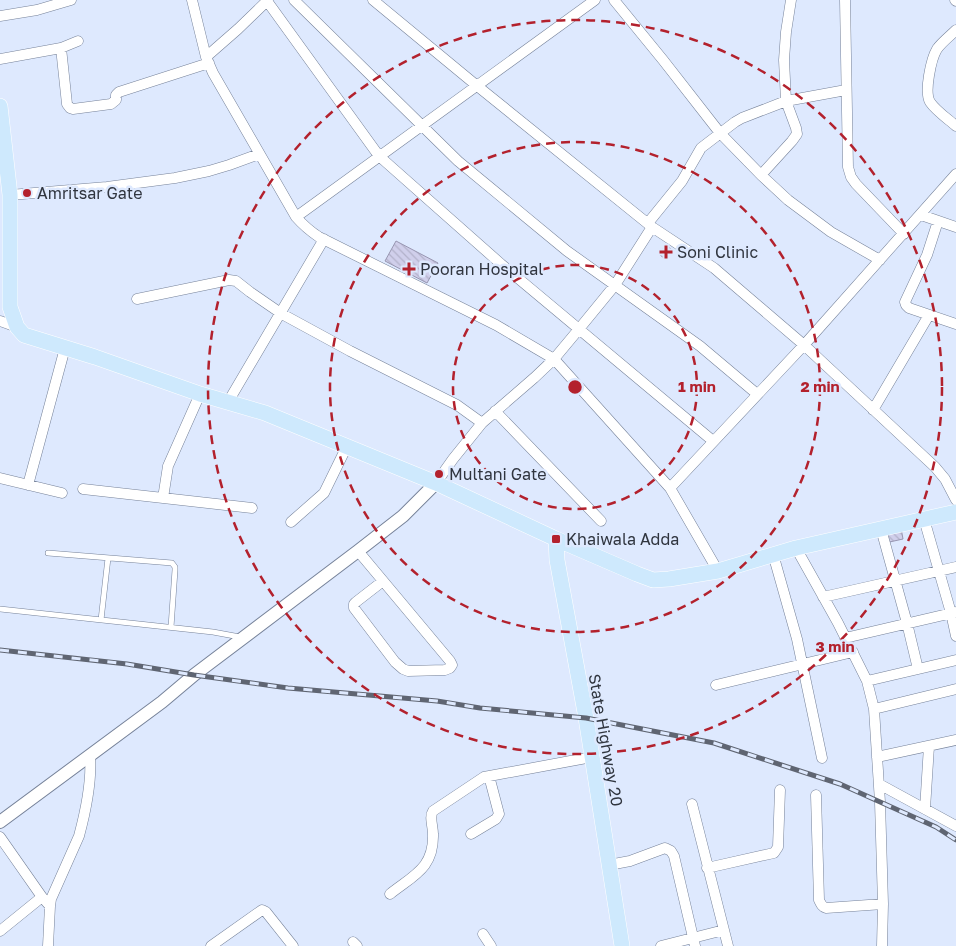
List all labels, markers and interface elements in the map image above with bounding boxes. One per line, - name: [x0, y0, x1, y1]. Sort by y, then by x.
- place label: Amritsar Gate: [37, 183, 142, 203]
- marker: Amritsar Gate: [21, 187, 33, 199]
- place label: Soni Clinic: [677, 242, 758, 262]
- marker: Soni Clinic: [659, 245, 673, 259]
- place label: Pooran Hospital: [420, 259, 543, 279]
- marker: Pooran Hospital: [402, 262, 416, 276]
- text: 1 min: [678, 377, 716, 395]
- text: 2 min: [800, 377, 840, 395]
- centre of rings: [566, 378, 584, 396]
- place label: Multani Gate: [449, 464, 547, 484]
- marker: Multani Gate: [433, 468, 445, 480]
- place label: Khaiwala Adda: [566, 529, 679, 549]
- marker: Khaiwala Adda: [550, 533, 562, 545]
- text: 3 min: [815, 637, 855, 655]
- street label: State Highway 20: [584, 672, 628, 808]

